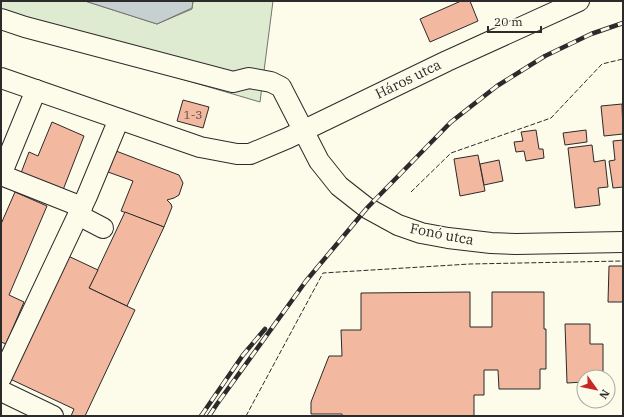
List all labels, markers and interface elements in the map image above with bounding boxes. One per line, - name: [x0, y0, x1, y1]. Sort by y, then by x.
- scale bar: [488, 8, 541, 34]
- text: 20 m: [494, 14, 523, 29]
- street label: Háros utca: [372, 55, 444, 103]
- house number: 1-3: [183, 107, 203, 122]
- street label: Fonó utca: [409, 219, 476, 249]
- north arrow: [576, 369, 616, 409]
- text: N: [596, 387, 613, 402]

